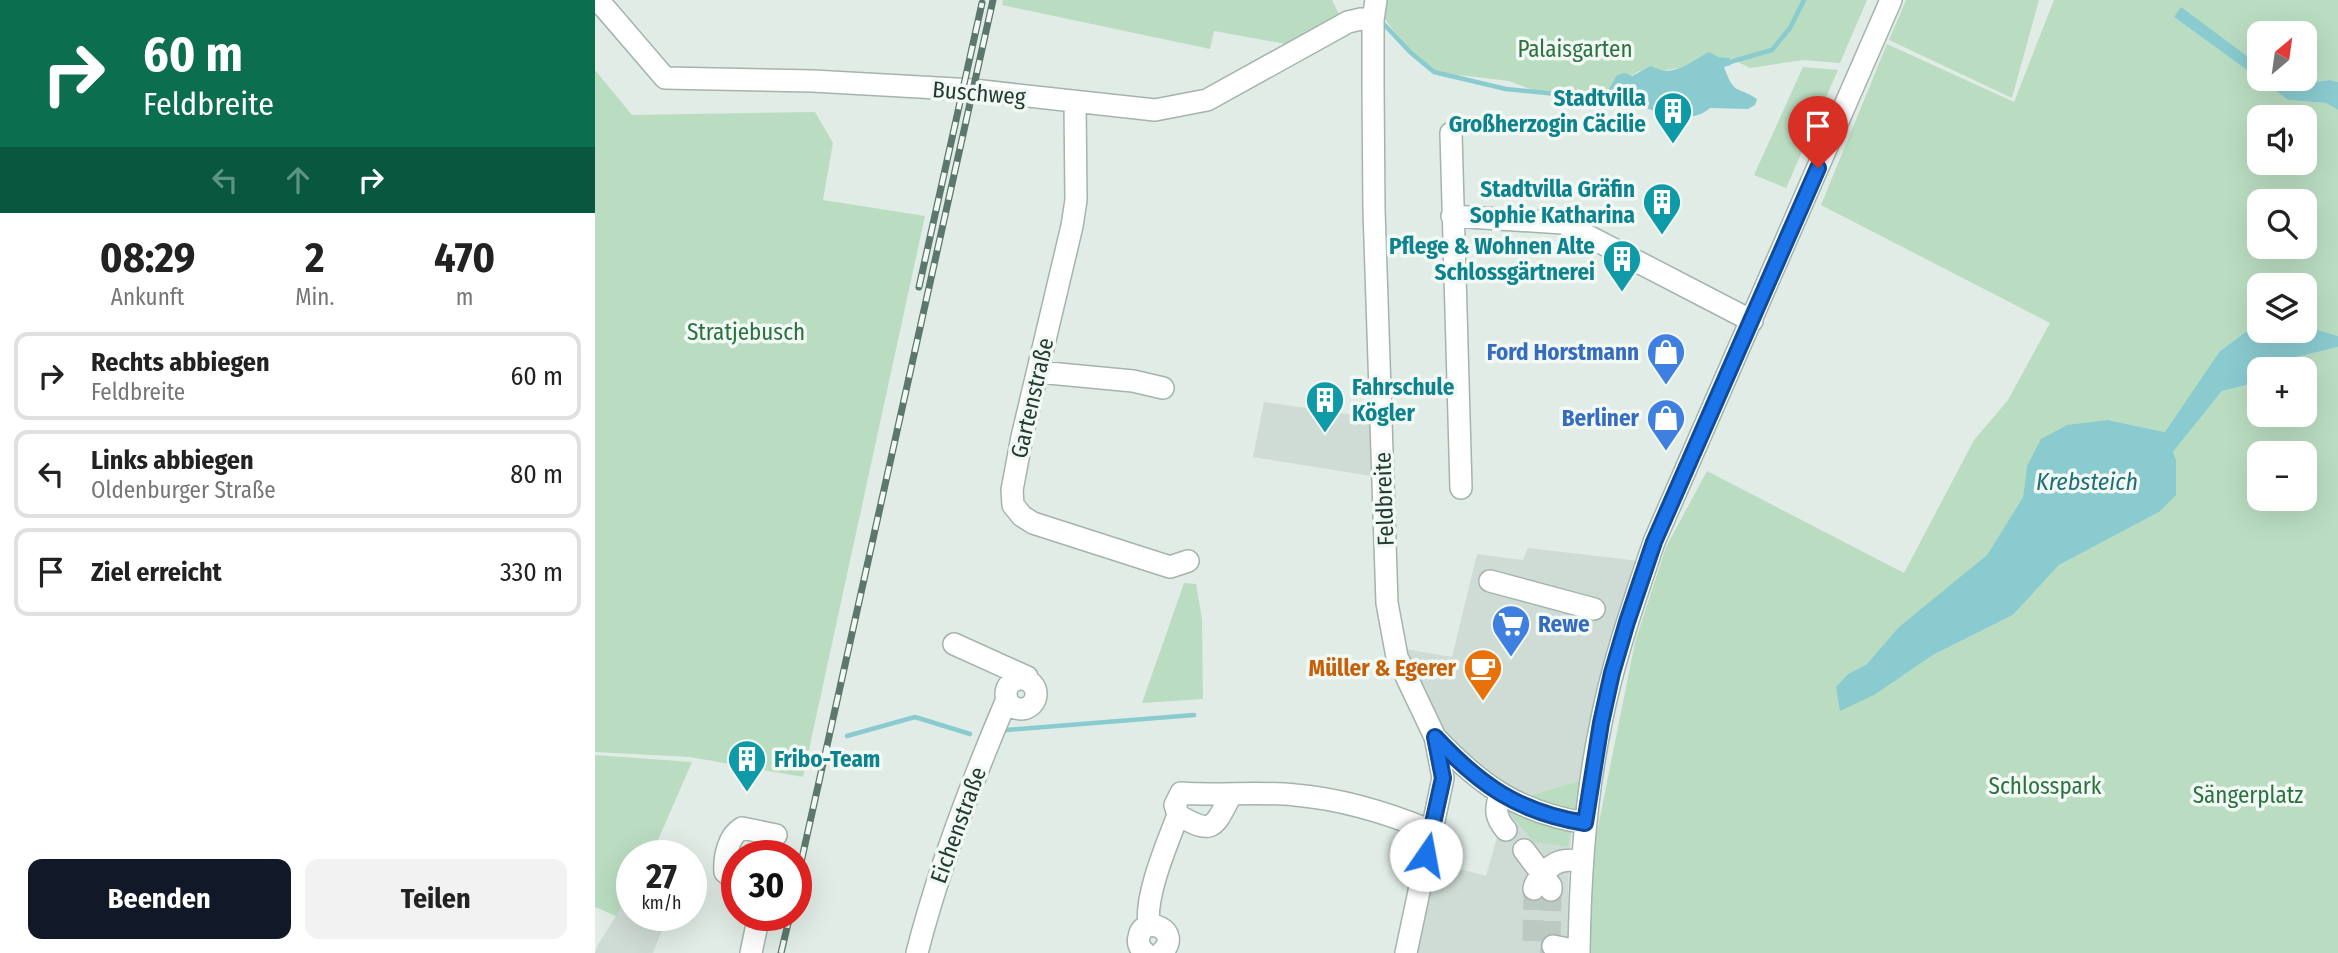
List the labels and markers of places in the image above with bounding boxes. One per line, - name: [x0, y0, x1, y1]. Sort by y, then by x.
- place label: Stadtvilla Großherzogin Cäcilie: [1449, 84, 1646, 138]
- building icon: Stadtvilla Großherzogin Cäcilie: [1652, 90, 1694, 145]
- pin: [1788, 96, 1848, 168]
- place label: Stadtvilla Gräfin Sophie Katharina: [1470, 175, 1635, 229]
- building icon: Stadtvilla Gräfin Sophie Katharina: [1641, 181, 1683, 236]
- place label: Pflege & Wohnen Alte Schlossgärtnerei: [1389, 232, 1595, 286]
- building icon: Pflege & Wohnen Alte Schlossgärtnerei: [1601, 238, 1643, 293]
- shop icon: Ford Horstmann: [1645, 331, 1687, 386]
- place label: Ford Horstmann: [1487, 338, 1639, 366]
- place label: Fahrschule Kögler: [1352, 373, 1455, 427]
- building icon: Fahrschule Kögler: [1304, 379, 1346, 434]
- shop icon: Berliner: [1645, 397, 1687, 452]
- place label: Berliner: [1562, 404, 1640, 432]
- supermarket icon: Rewe: [1490, 603, 1532, 658]
- place label: Rewe: [1538, 610, 1590, 638]
- cafe icon: Müller & Egerer: [1462, 647, 1504, 702]
- place label: Müller & Egerer: [1309, 654, 1457, 682]
- building icon: Fribo-Team: [726, 738, 768, 793]
- place label: Fribo-Team: [774, 745, 880, 773]

